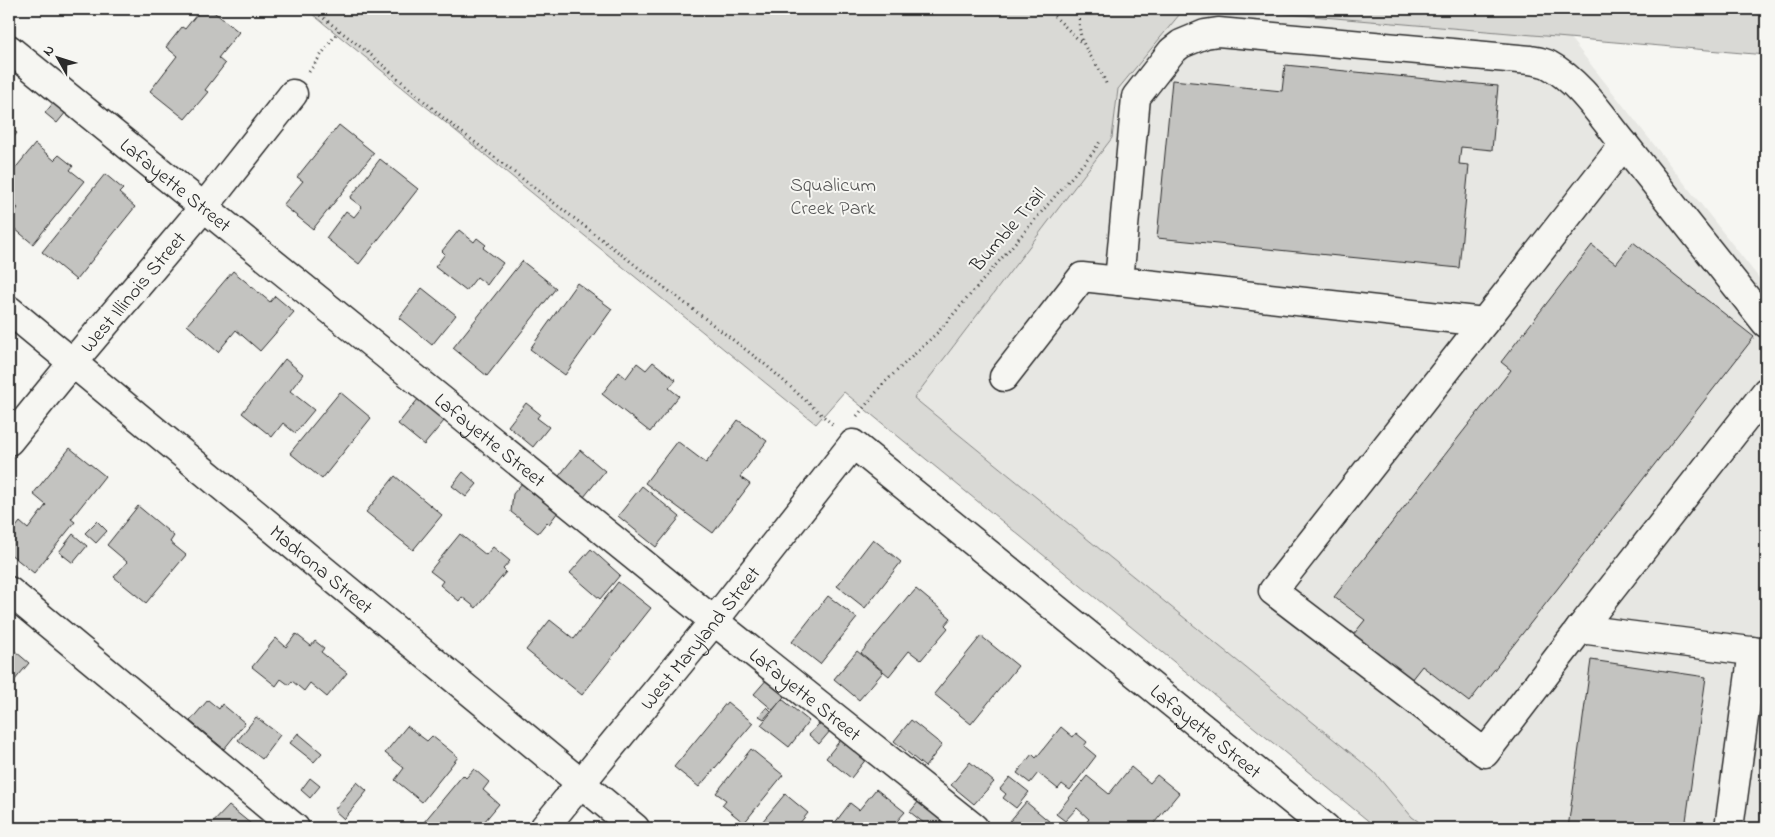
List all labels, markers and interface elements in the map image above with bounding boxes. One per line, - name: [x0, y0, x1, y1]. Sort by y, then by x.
- north arrow: [32, 32, 82, 82]
- text: N: [38, 40, 60, 61]
- street label: Lafayette Street: [112, 132, 237, 241]
- park label: Squalicum Creek Park: [790, 172, 876, 224]
- street label: Bumble Trail: [963, 182, 1054, 280]
- street label: West Illinois Street: [75, 226, 194, 360]
- street label: Lafayette Street: [427, 387, 551, 496]
- street label: Madrona Street: [262, 519, 379, 623]
- street label: West Maryland Street: [635, 561, 769, 717]
- street label: Lafayette Street: [742, 642, 867, 750]
- street label: Lafayette Street: [1143, 679, 1267, 787]

